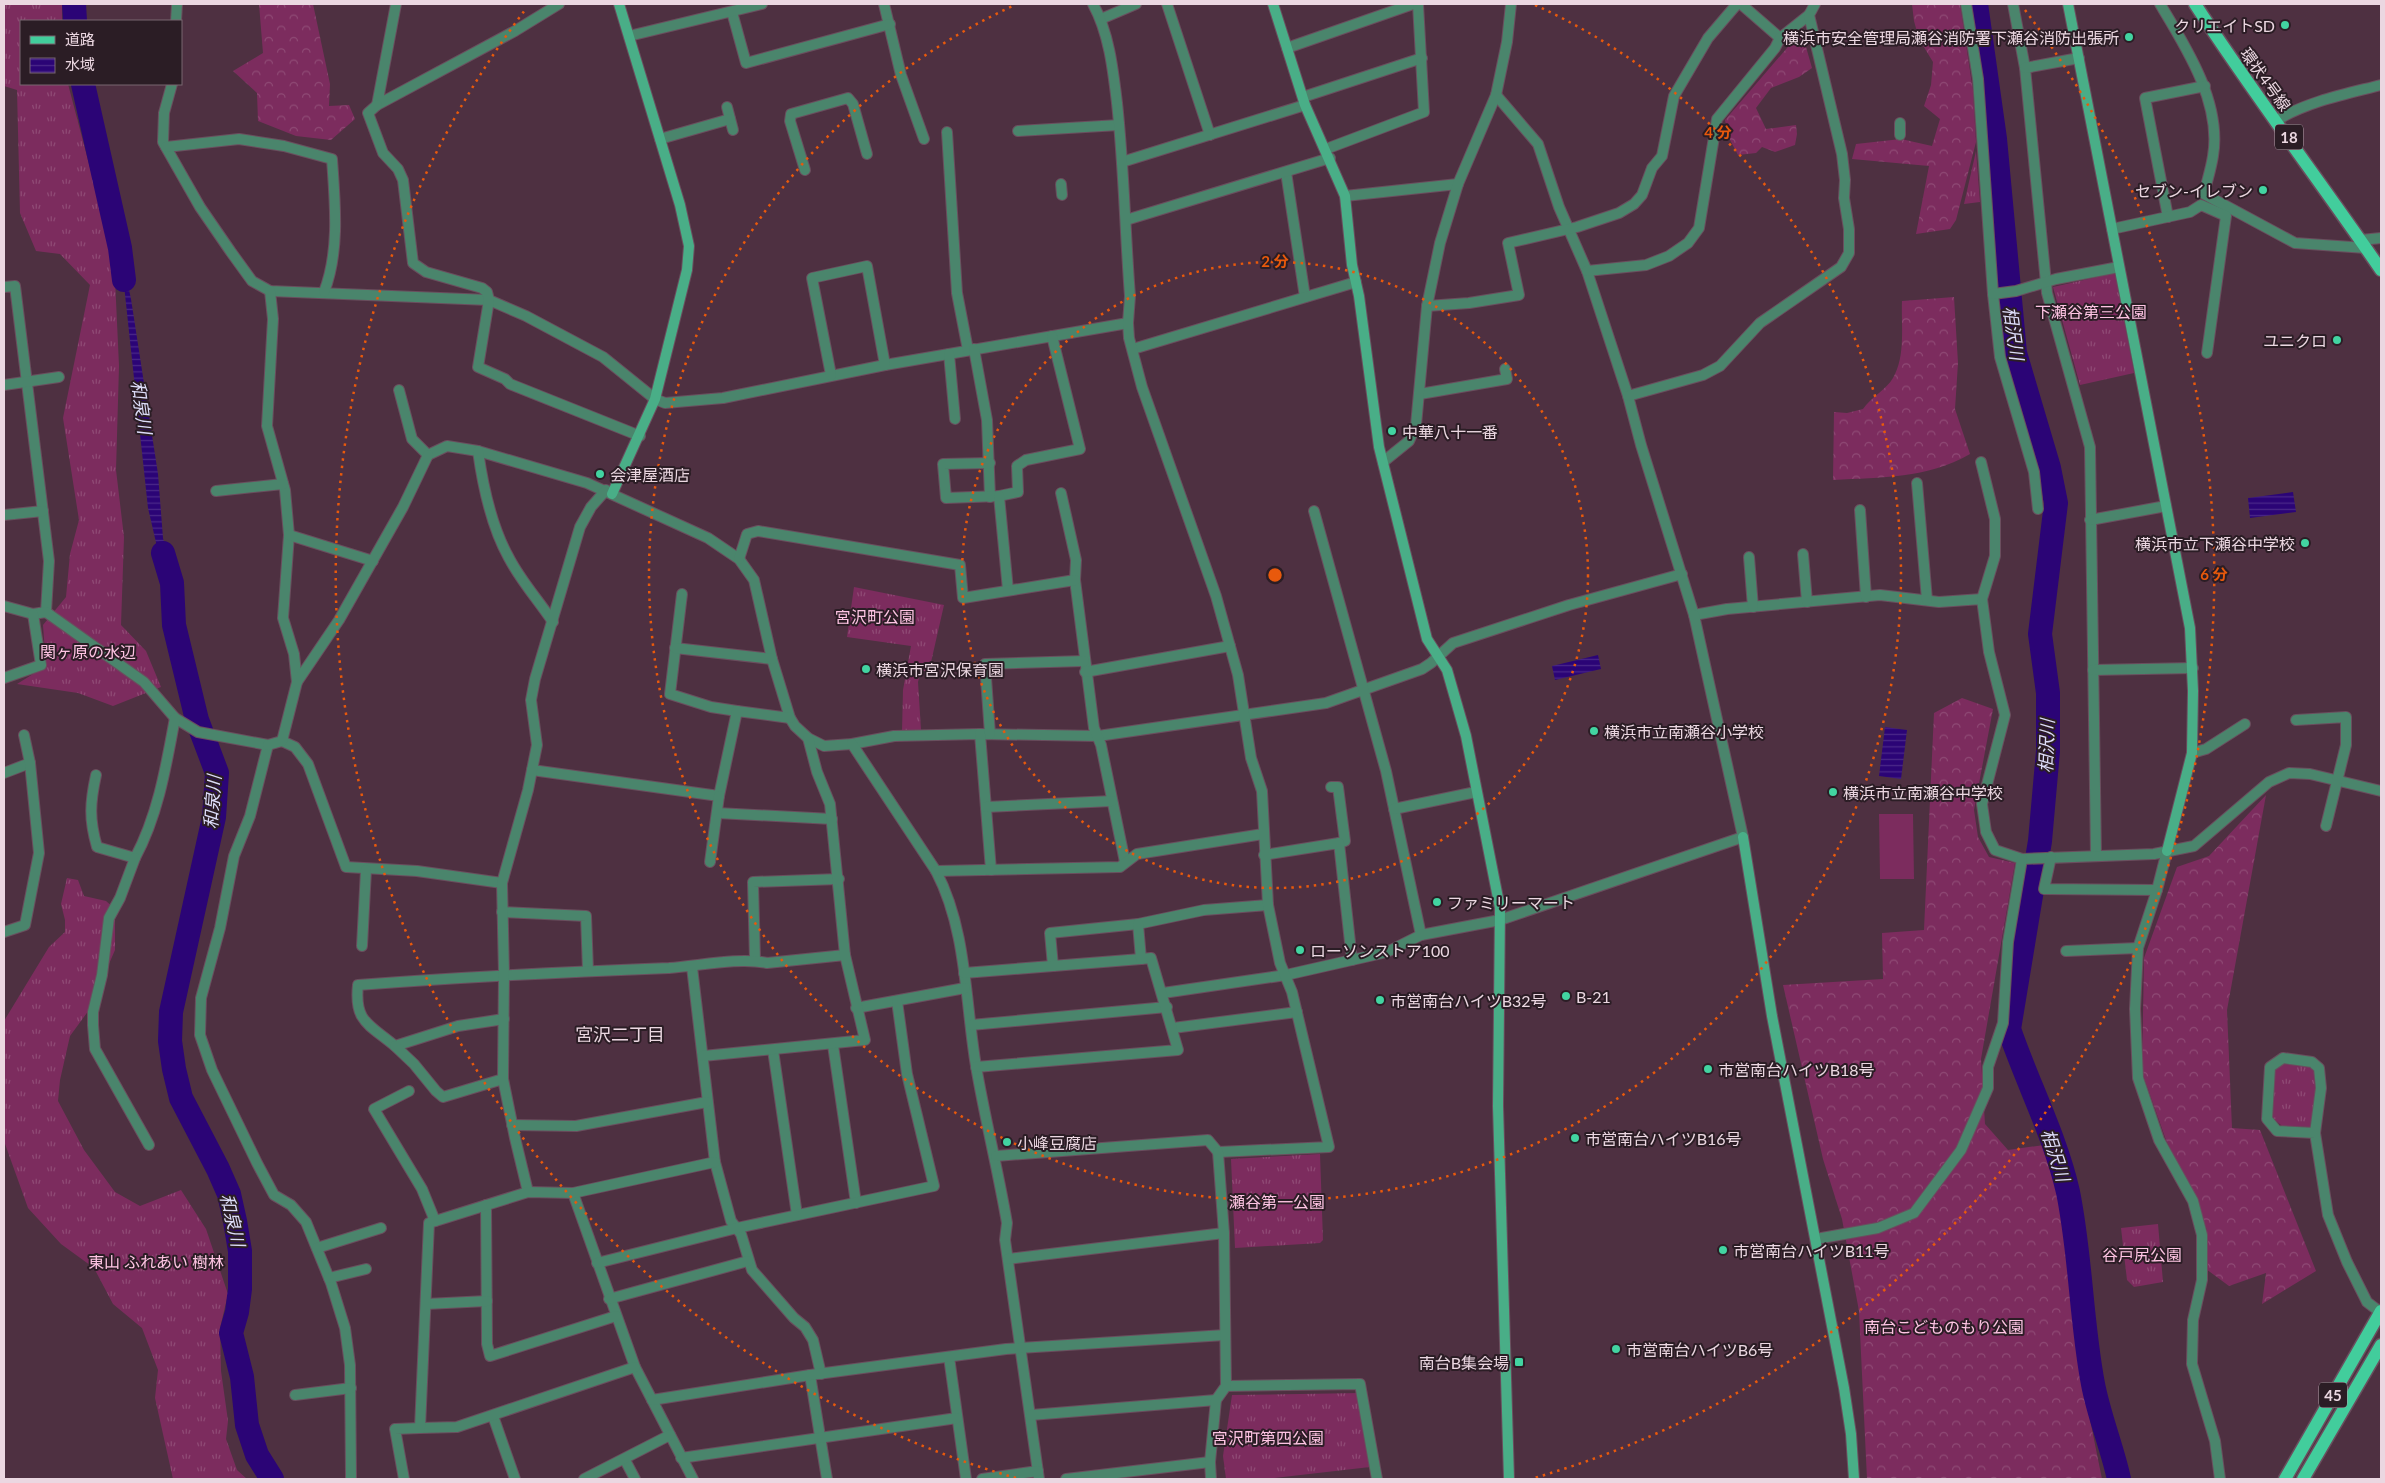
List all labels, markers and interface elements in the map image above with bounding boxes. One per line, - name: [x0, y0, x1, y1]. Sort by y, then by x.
- place label: クリエイトSD: [2174, 16, 2275, 35]
- marker: クリエイトSD: [2279, 19, 2291, 31]
- legend: [20, 20, 182, 85]
- place label: 横浜市安全管理局瀬谷消防署下瀬谷消防出張所: [1783, 28, 2119, 47]
- text: 道路: [65, 30, 95, 48]
- marker: 横浜市安全管理局瀬谷消防署下瀬谷消防出張所: [2123, 31, 2135, 43]
- street label: 環状4号線: [2237, 44, 2295, 114]
- text: 水域: [65, 55, 95, 73]
- text: 4 分: [1704, 123, 1732, 141]
- road number: 18: [2275, 124, 2303, 150]
- place label: セブン-イレブン: [2135, 181, 2253, 200]
- marker: セブン-イレブン: [2257, 184, 2269, 196]
- text: 2 分: [1261, 252, 1289, 270]
- park label: 下瀬谷第三公園: [2035, 302, 2147, 321]
- water label: 相沢川: [1999, 305, 2029, 363]
- place label: ユニクロ: [2263, 331, 2327, 350]
- marker: ユニクロ: [2331, 334, 2343, 346]
- water label: 和泉川: [127, 379, 157, 437]
- place label: 中華八十一番: [1402, 422, 1498, 441]
- marker: 中華八十一番: [1386, 425, 1398, 437]
- place label: 会津屋酒店: [610, 465, 690, 484]
- marker: 会津屋酒店: [594, 468, 606, 480]
- place label: 横浜市立下瀬谷中学校: [2135, 534, 2295, 553]
- marker: 横浜市立下瀬谷中学校: [2299, 537, 2311, 549]
- text: 6 分: [2200, 565, 2228, 583]
- centre of rings: [1266, 566, 1284, 584]
- park label: 宮沢町公園: [835, 607, 915, 626]
- park label: 関ヶ原の水辺: [40, 642, 136, 661]
- place label: 横浜市宮沢保育園: [876, 660, 1004, 679]
- marker: 横浜市宮沢保育園: [860, 663, 872, 675]
- water label: 相沢川: [2034, 717, 2058, 773]
- place label: 横浜市立南瀬谷小学校: [1604, 722, 1764, 741]
- marker: 横浜市立南瀬谷小学校: [1588, 725, 1600, 737]
- water label: 和泉川: [199, 772, 225, 830]
- place label: 横浜市立南瀬谷中学校: [1843, 783, 2003, 802]
- marker: 横浜市立南瀬谷中学校: [1827, 786, 1839, 798]
- place label: ファミリーマート: [1447, 893, 1575, 912]
- marker: ファミリーマート: [1431, 896, 1443, 908]
- place label: ローソンストア100: [1310, 941, 1450, 960]
- marker: ローソンストア100: [1294, 944, 1306, 956]
- place label: B-21: [1576, 987, 1611, 1006]
- marker: B-21: [1560, 990, 1572, 1002]
- place label: 市営南台ハイツB32号: [1390, 991, 1547, 1010]
- marker: 市営南台ハイツB32号: [1374, 994, 1386, 1006]
- district label: 宮沢二丁目: [575, 1023, 665, 1045]
- place label: 市営南台ハイツB18号: [1718, 1060, 1875, 1079]
- marker: 市営南台ハイツB18号: [1702, 1063, 1714, 1075]
- water label: 相沢川: [2037, 1126, 2075, 1186]
- place label: 市営南台ハイツB16号: [1585, 1129, 1742, 1148]
- marker: 市営南台ハイツB16号: [1569, 1132, 1581, 1144]
- place label: 小峰豆腐店: [1017, 1133, 1097, 1152]
- marker: 小峰豆腐店: [1001, 1136, 1013, 1148]
- water label: 和泉川: [216, 1191, 250, 1251]
- park label: 瀬谷第一公園: [1229, 1192, 1325, 1211]
- place label: 市営南台ハイツB11号: [1733, 1241, 1890, 1260]
- marker: 市営南台ハイツB11号: [1717, 1244, 1729, 1256]
- park label: 谷戸尻公園: [2102, 1245, 2182, 1264]
- park label: 東山 ふれあい 樹林: [88, 1252, 224, 1271]
- park label: 南台こどものもり公園: [1864, 1317, 2024, 1336]
- place label: 市営南台ハイツB6号: [1626, 1340, 1773, 1359]
- marker: 市営南台ハイツB6号: [1610, 1343, 1622, 1355]
- place label: 南台B集会場: [1419, 1353, 1509, 1372]
- marker: 南台B集会場: [1513, 1356, 1525, 1368]
- road number: 45: [2319, 1382, 2347, 1408]
- park label: 宮沢町第四公園: [1212, 1428, 1324, 1447]

